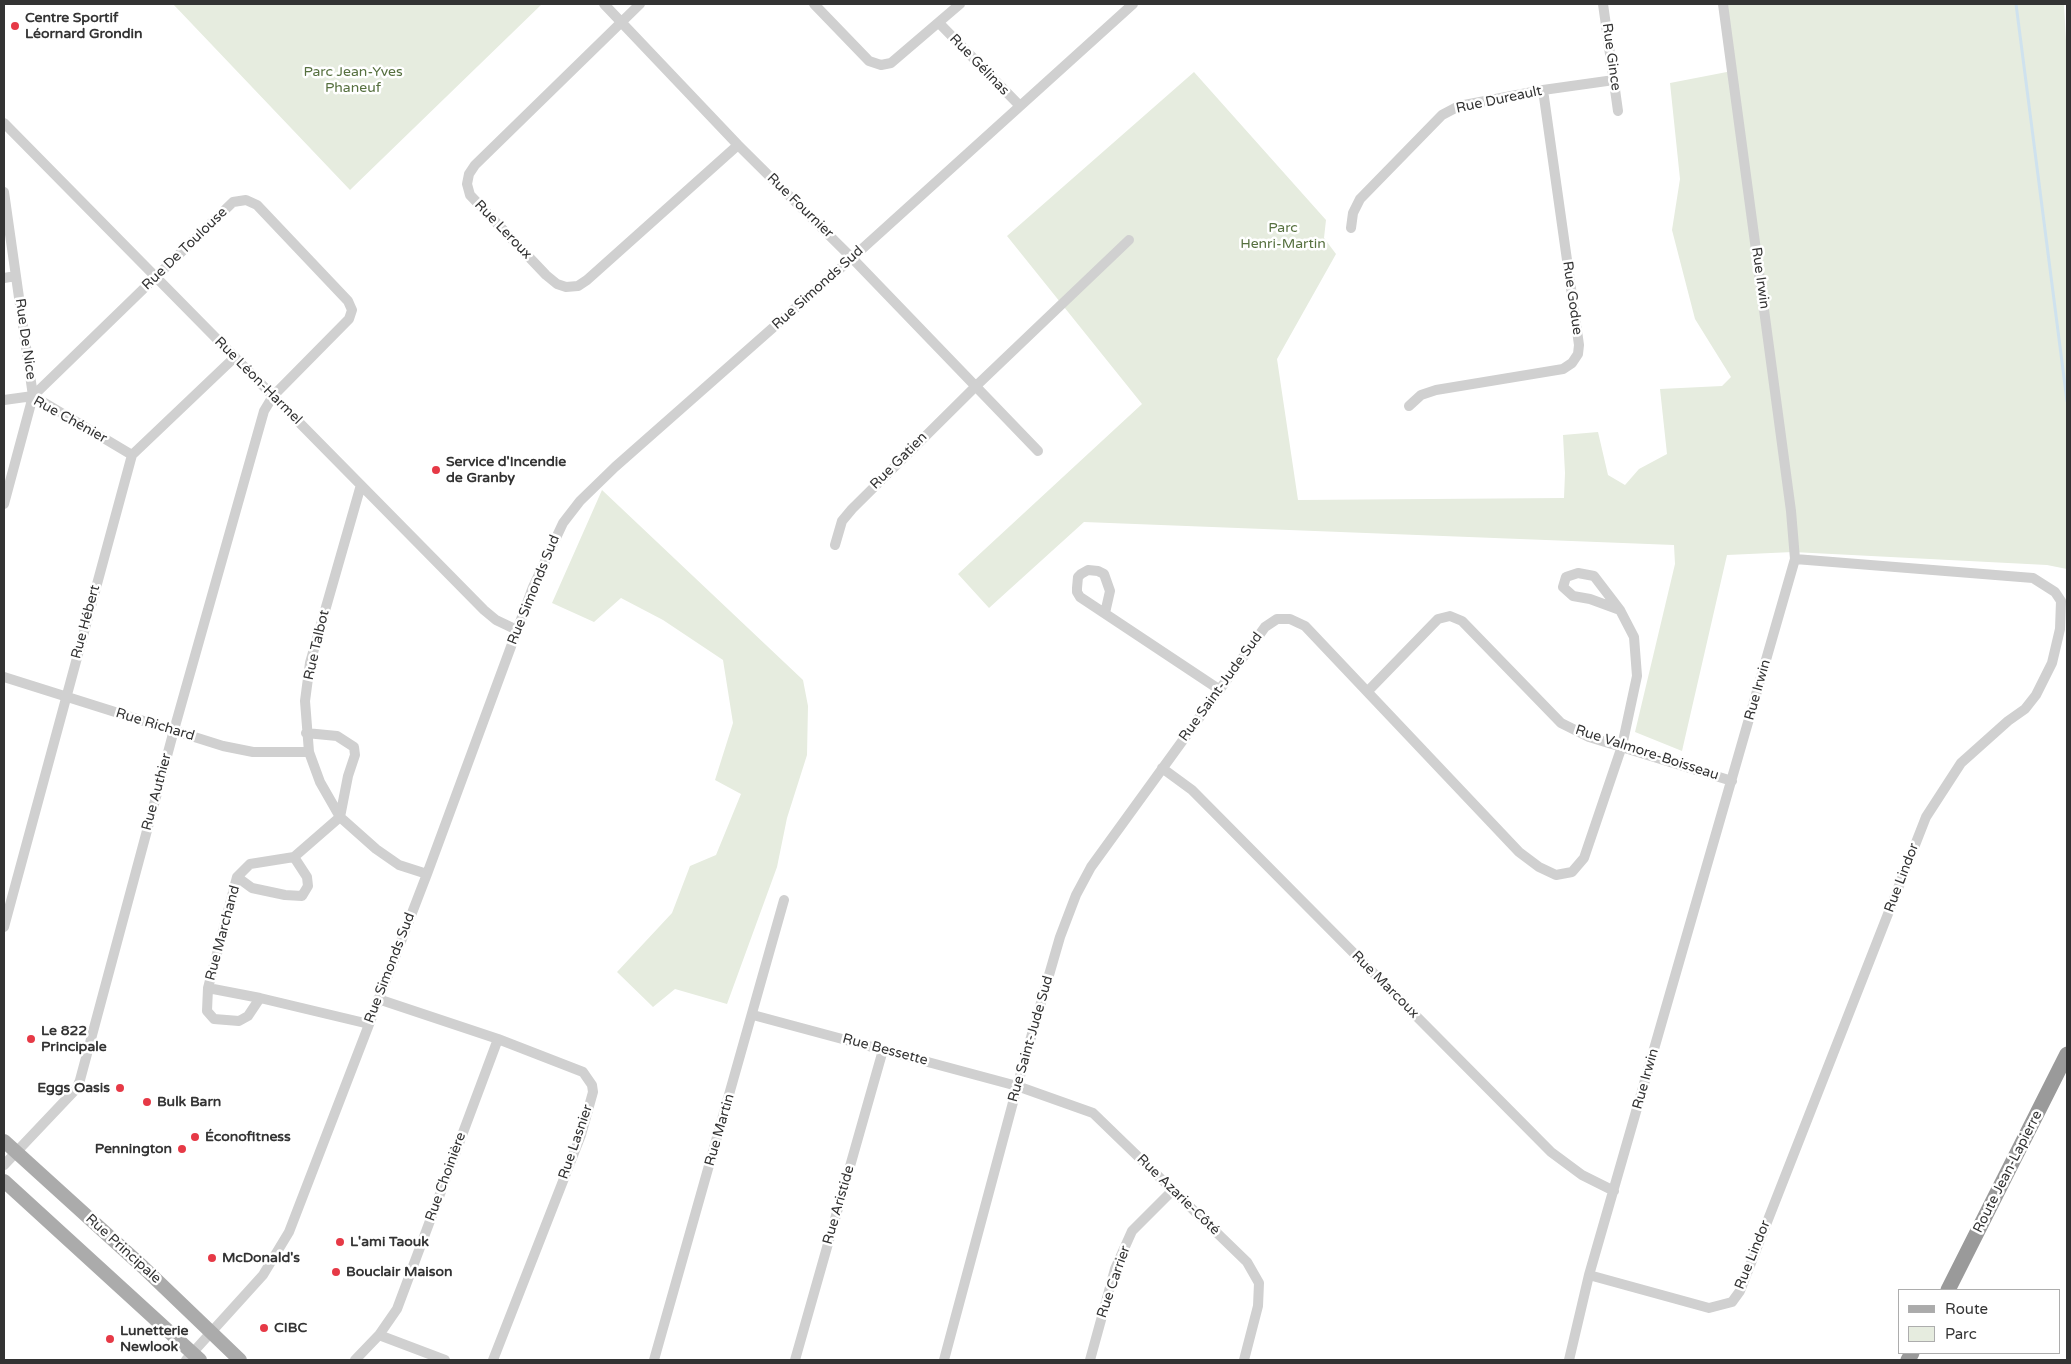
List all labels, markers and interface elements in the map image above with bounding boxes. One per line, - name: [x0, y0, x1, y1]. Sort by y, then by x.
- place label: Centre Sportif Léornard Grondin: [25, 10, 143, 42]
- marker: Centre Sportif Léornard Grondin: [9, 20, 21, 32]
- street label: Rue Gince: [1598, 22, 1624, 92]
- street label: Rue Gélinas: [946, 31, 1012, 99]
- park label: Parc Jean-Yves Phaneuf: [303, 64, 403, 96]
- street label: Rue Dureault: [1455, 83, 1543, 117]
- street label: Rue Fournier: [763, 170, 837, 242]
- street label: Rue Leroux: [471, 197, 535, 263]
- street label: Rue De Toulouse: [139, 204, 231, 294]
- park label: Parc Henri-Martin: [1240, 220, 1326, 252]
- street label: Rue Simonds Sud: [769, 243, 867, 333]
- street label: Rue Irwin: [1747, 246, 1773, 310]
- street label: Rue Godue: [1559, 260, 1585, 336]
- street label: Rue De Nice: [11, 297, 39, 381]
- street label: Rue Léon-Harmel: [211, 334, 305, 428]
- street label: Rue Chénier: [30, 393, 110, 447]
- street label: Rue Gatien: [867, 429, 931, 493]
- place label: Service d'Incendie de Granby: [446, 454, 566, 487]
- marker: Service d'Incendie de Granby: [430, 464, 442, 476]
- street label: Rue Simonds Sud: [504, 533, 564, 647]
- street label: Rue Hébert: [68, 583, 104, 661]
- street label: Rue Talbot: [301, 608, 333, 682]
- street label: Rue Saint-Jude Sud: [1176, 629, 1266, 745]
- street label: Rue Irwin: [1741, 658, 1775, 722]
- street label: Rue Richard: [114, 705, 196, 745]
- street label: Rue Valmore-Boisseau: [1573, 722, 1721, 784]
- street label: Rue Authier: [139, 751, 175, 833]
- street label: Rue Lindor: [1881, 841, 1923, 915]
- street label: Rue Marchand: [202, 884, 244, 982]
- street label: Rue Simonds Sud: [361, 910, 419, 1026]
- street label: Rue Marcoux: [1348, 948, 1422, 1022]
- street label: Rue Saint-Jude Sud: [1005, 974, 1057, 1104]
- place label: Le 822 Principale: [41, 1023, 107, 1056]
- street label: Rue Bessette: [841, 1031, 929, 1069]
- marker: Le 822 Principale: [25, 1033, 37, 1045]
- street label: Rue Irwin: [1629, 1047, 1663, 1111]
- place label: Eggs Oasis: [37, 1080, 110, 1096]
- marker: Eggs Oasis: [114, 1082, 126, 1094]
- street label: Rue Martin: [702, 1092, 738, 1168]
- place label: Bulk Barn: [157, 1094, 221, 1110]
- marker: Bulk Barn: [141, 1096, 153, 1108]
- street label: Rue Lasnier: [555, 1102, 597, 1182]
- street label: Route Jean-Lapierre: [1970, 1108, 2046, 1236]
- place label: Éconofitness: [205, 1129, 291, 1145]
- street label: Rue Choinière: [422, 1130, 470, 1224]
- marker: Éconofitness: [189, 1131, 201, 1143]
- place label: Pennington: [95, 1141, 172, 1157]
- marker: Pennington: [176, 1143, 188, 1155]
- street label: Rue Azarie-Côté: [1133, 1151, 1223, 1239]
- street label: Rue Aristide: [820, 1164, 858, 1246]
- street label: Rue Principale: [82, 1211, 164, 1287]
- street label: Rue Lindor: [1732, 1218, 1774, 1292]
- place label: L'ami Taouk: [350, 1234, 429, 1250]
- marker: L'ami Taouk: [334, 1236, 346, 1248]
- street label: Rue Carrier: [1094, 1244, 1134, 1320]
- place label: McDonald's: [222, 1250, 300, 1266]
- marker: McDonald's: [206, 1252, 218, 1264]
- place label: Bouclair Maison: [346, 1264, 453, 1280]
- marker: Bouclair Maison: [330, 1266, 342, 1278]
- legend: [1898, 1289, 2061, 1354]
- text: Route: [1945, 1300, 1988, 1318]
- place label: CIBC: [274, 1320, 307, 1336]
- marker: CIBC: [258, 1322, 270, 1334]
- place label: Lunetterie Newlook: [120, 1323, 188, 1355]
- text: Parc: [1945, 1325, 1977, 1343]
- marker: Lunetterie Newlook: [104, 1333, 116, 1345]

